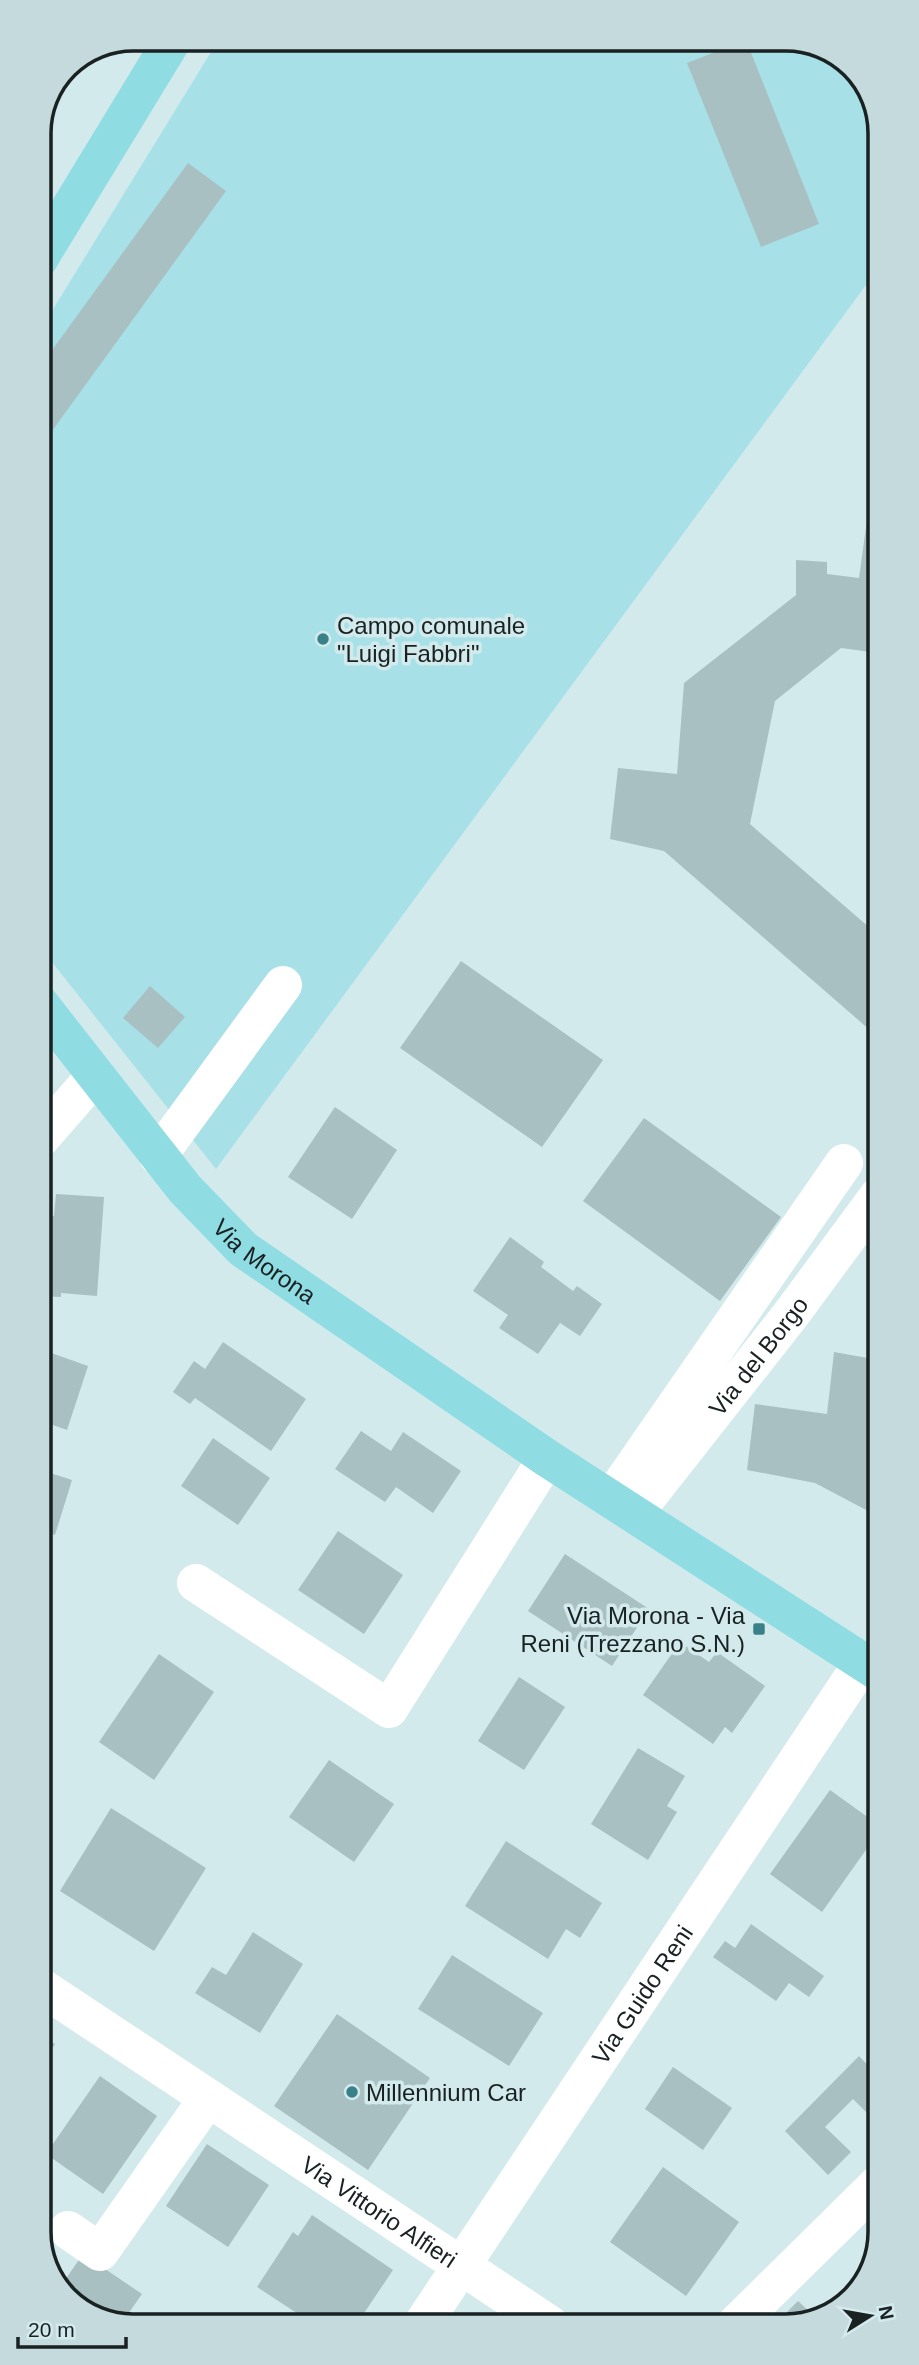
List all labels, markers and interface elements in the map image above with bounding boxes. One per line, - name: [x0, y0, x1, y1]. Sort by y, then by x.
- place label: Campo comunale "Luigi Fabbri": [337, 612, 525, 667]
- marker: Campo comunale "Luigi Fabbri": [315, 631, 331, 647]
- street label: Via Morona: [208, 1213, 322, 1309]
- street label: Via del Borgo: [703, 1291, 813, 1421]
- place label: Via Morona - Via Reni (Trezzano S.N.): [520, 1602, 746, 1657]
- marker: Via Morona - Via Reni (Trezzano S.N.): [751, 1621, 767, 1637]
- street label: Via Guido Reni: [586, 1920, 698, 2069]
- place label: Millennium Car: [366, 2079, 526, 2106]
- marker: Millennium Car: [344, 2084, 360, 2100]
- street label: Via Vittorio Alfieri: [297, 2150, 462, 2273]
- north arrow: [835, 2281, 905, 2351]
- text: N: [875, 2304, 898, 2322]
- scale bar: [18, 2306, 126, 2350]
- text: 20 m: [28, 2318, 75, 2341]

